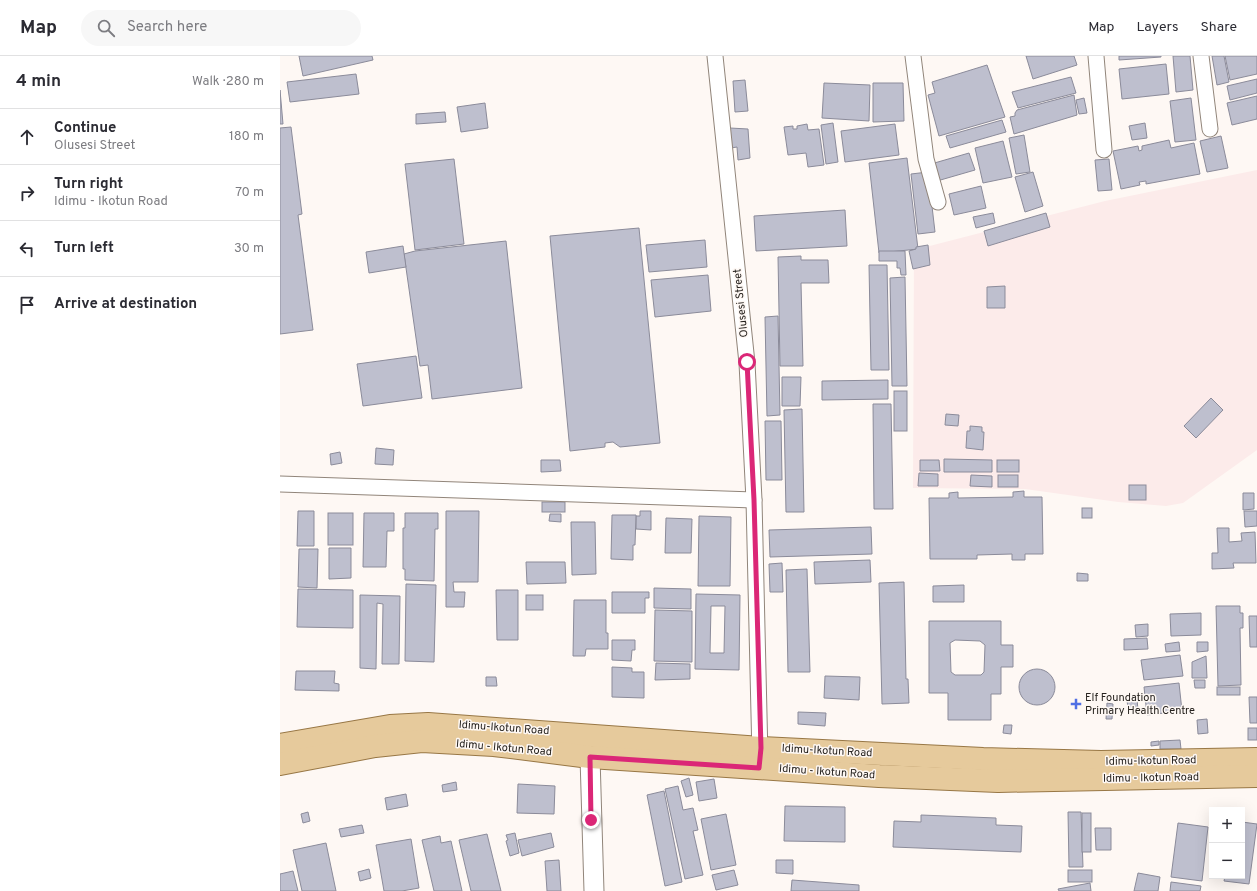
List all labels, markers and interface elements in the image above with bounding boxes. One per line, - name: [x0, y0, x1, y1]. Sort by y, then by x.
- search box: [81, 10, 361, 46]
- text: Map: [20, 16, 57, 40]
- icon: search: [95, 17, 117, 39]
- text: Search here: [127, 18, 207, 37]
- text: Map: [1088, 19, 1114, 36]
- text: Layers: [1136, 19, 1178, 36]
- text: Share: [1200, 19, 1237, 36]
- text: 4 min: [16, 71, 61, 93]
- text: Walk · 280 m: [192, 74, 264, 90]
- text: Continue: [54, 119, 116, 138]
- icon: ahead: [16, 126, 38, 148]
- text: 180 m: [229, 129, 264, 145]
- text: Olusesi Street: [54, 138, 135, 154]
- text: Turn right: [54, 175, 123, 194]
- icon: right: [16, 182, 38, 204]
- text: 70 m: [235, 185, 264, 201]
- text: Idimu - Ikotun Road: [54, 194, 168, 210]
- icon: left: [16, 238, 38, 260]
- text: Turn left: [54, 239, 114, 258]
- text: 30 m: [234, 241, 264, 257]
- street label: Olusesi Street: [730, 268, 752, 338]
- icon: arrive: [16, 294, 38, 316]
- text: Arrive at destination: [54, 295, 197, 314]
- route start: [738, 353, 756, 371]
- place label: Elf Foundation Primary Health Centre: [1085, 691, 1195, 718]
- marker: Elf Foundation Primary Health Centre: [1070, 698, 1082, 710]
- street label: Idimu-Ikotun Road: [458, 718, 550, 738]
- street label: Idimu - Ikotun Road: [455, 737, 553, 759]
- street label: Idimu-Ikotun Road: [781, 742, 873, 760]
- street label: Idimu-Ikotun Road: [1105, 753, 1197, 769]
- street label: Idimu - Ikotun Road: [779, 762, 875, 782]
- street label: Idimu - Ikotun Road: [1103, 770, 1199, 786]
- map controls: [1209, 807, 1245, 879]
- button: +: [1209, 807, 1245, 843]
- route end: [582, 811, 600, 829]
- button: −: [1209, 843, 1245, 879]

